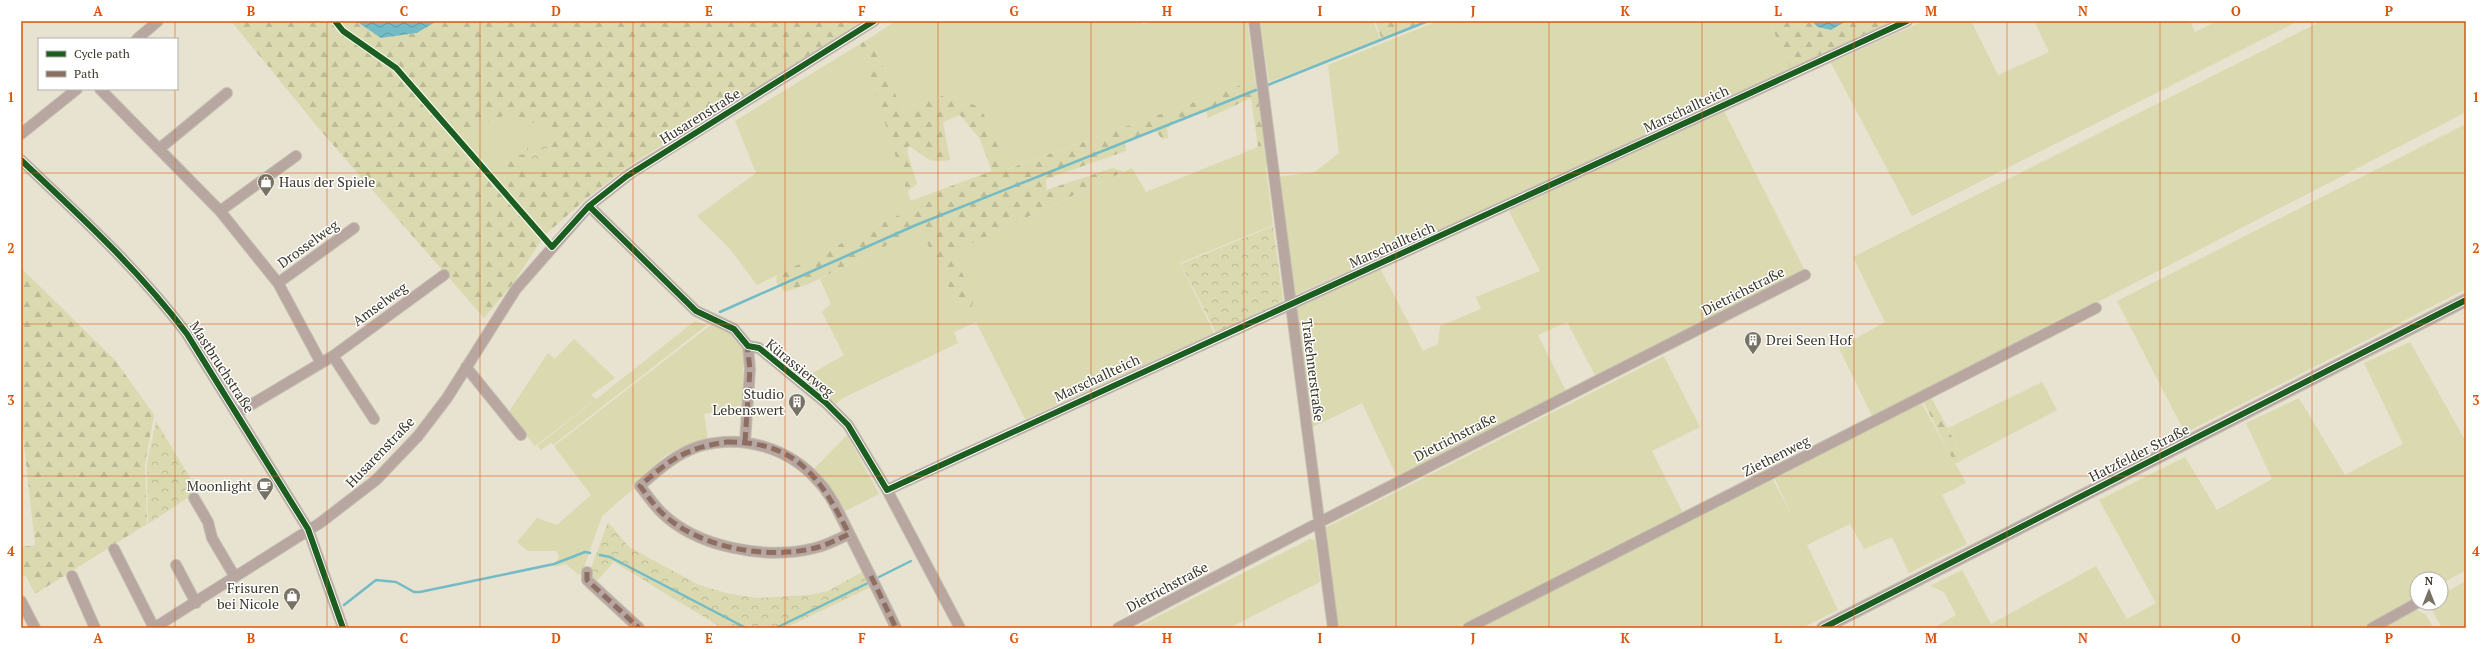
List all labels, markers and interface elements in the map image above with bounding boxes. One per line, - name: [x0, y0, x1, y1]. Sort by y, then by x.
- text: A: [93, 2, 103, 20]
- text: B: [247, 2, 255, 20]
- text: C: [400, 2, 408, 20]
- text: D: [551, 2, 561, 20]
- text: E: [705, 2, 713, 20]
- text: F: [858, 2, 866, 20]
- text: G: [1009, 2, 1019, 20]
- text: H: [1162, 2, 1172, 20]
- text: I: [1318, 2, 1323, 20]
- text: J: [1471, 2, 1476, 20]
- text: K: [1620, 2, 1630, 20]
- text: L: [1774, 2, 1782, 20]
- text: M: [1925, 2, 1937, 20]
- text: N: [2078, 2, 2088, 20]
- text: O: [2231, 2, 2241, 20]
- text: P: [2385, 2, 2393, 20]
- legend: [38, 38, 178, 90]
- text: Cycle path: [74, 46, 130, 61]
- text: Path: [74, 66, 99, 81]
- street label: Marschallteich: [1640, 80, 1732, 137]
- street label: Husarenstraße: [656, 83, 744, 148]
- text: 1: [7, 88, 15, 106]
- text: 1: [2472, 88, 2480, 106]
- shop icon: Haus der Spiele: [256, 172, 276, 197]
- place label: Haus der Spiele: [279, 172, 375, 191]
- street label: Drosselweg: [273, 215, 342, 272]
- street label: Marschallteich: [1346, 217, 1438, 272]
- text: 2: [7, 239, 15, 257]
- text: 2: [2472, 239, 2480, 257]
- street label: Dietrichstraße: [1698, 262, 1787, 320]
- street label: Amselweg: [348, 277, 411, 330]
- street label: Mastbruchstraße: [186, 317, 259, 416]
- street label: Trakehnerstraße: [1298, 317, 1329, 422]
- building icon: Drei Seen Hof: [1743, 330, 1763, 355]
- place label: Drei Seen Hof: [1766, 330, 1853, 349]
- street label: Kürassierweg: [762, 334, 839, 401]
- street label: Marschallteich: [1051, 349, 1143, 406]
- place label: Studio Lebenswert: [713, 384, 785, 419]
- text: 3: [7, 391, 15, 409]
- text: 3: [2472, 391, 2480, 409]
- building icon: Studio Lebenswert: [787, 392, 807, 417]
- street label: Dietrichstraße: [1410, 408, 1499, 466]
- street label: Husarenstraße: [341, 412, 418, 491]
- street label: Hatzfelder Straße: [2086, 419, 2192, 486]
- street label: Ziethenweg: [1739, 430, 1813, 481]
- place label: Moonlight: [187, 476, 253, 495]
- cafe icon: Moonlight: [255, 476, 275, 501]
- text: 4: [7, 542, 15, 560]
- text: 4: [2472, 542, 2480, 560]
- street label: Dietrichstraße: [1122, 557, 1211, 616]
- north arrow: [2409, 571, 2449, 611]
- text: N: [2425, 574, 2434, 588]
- place label: Frisuren bei Nicole: [217, 578, 280, 613]
- shop icon: Frisuren bei Nicole: [282, 586, 302, 611]
- text: A: [93, 629, 103, 647]
- text: B: [247, 629, 255, 647]
- text: C: [400, 629, 408, 647]
- text: D: [551, 629, 561, 647]
- text: E: [705, 629, 713, 647]
- text: F: [858, 629, 866, 647]
- text: G: [1009, 629, 1019, 647]
- text: H: [1162, 629, 1172, 647]
- text: I: [1318, 629, 1323, 647]
- text: J: [1471, 629, 1476, 647]
- text: K: [1620, 629, 1630, 647]
- text: L: [1774, 629, 1782, 647]
- text: M: [1925, 629, 1937, 647]
- text: N: [2078, 629, 2088, 647]
- text: O: [2231, 629, 2241, 647]
- text: P: [2385, 629, 2393, 647]

